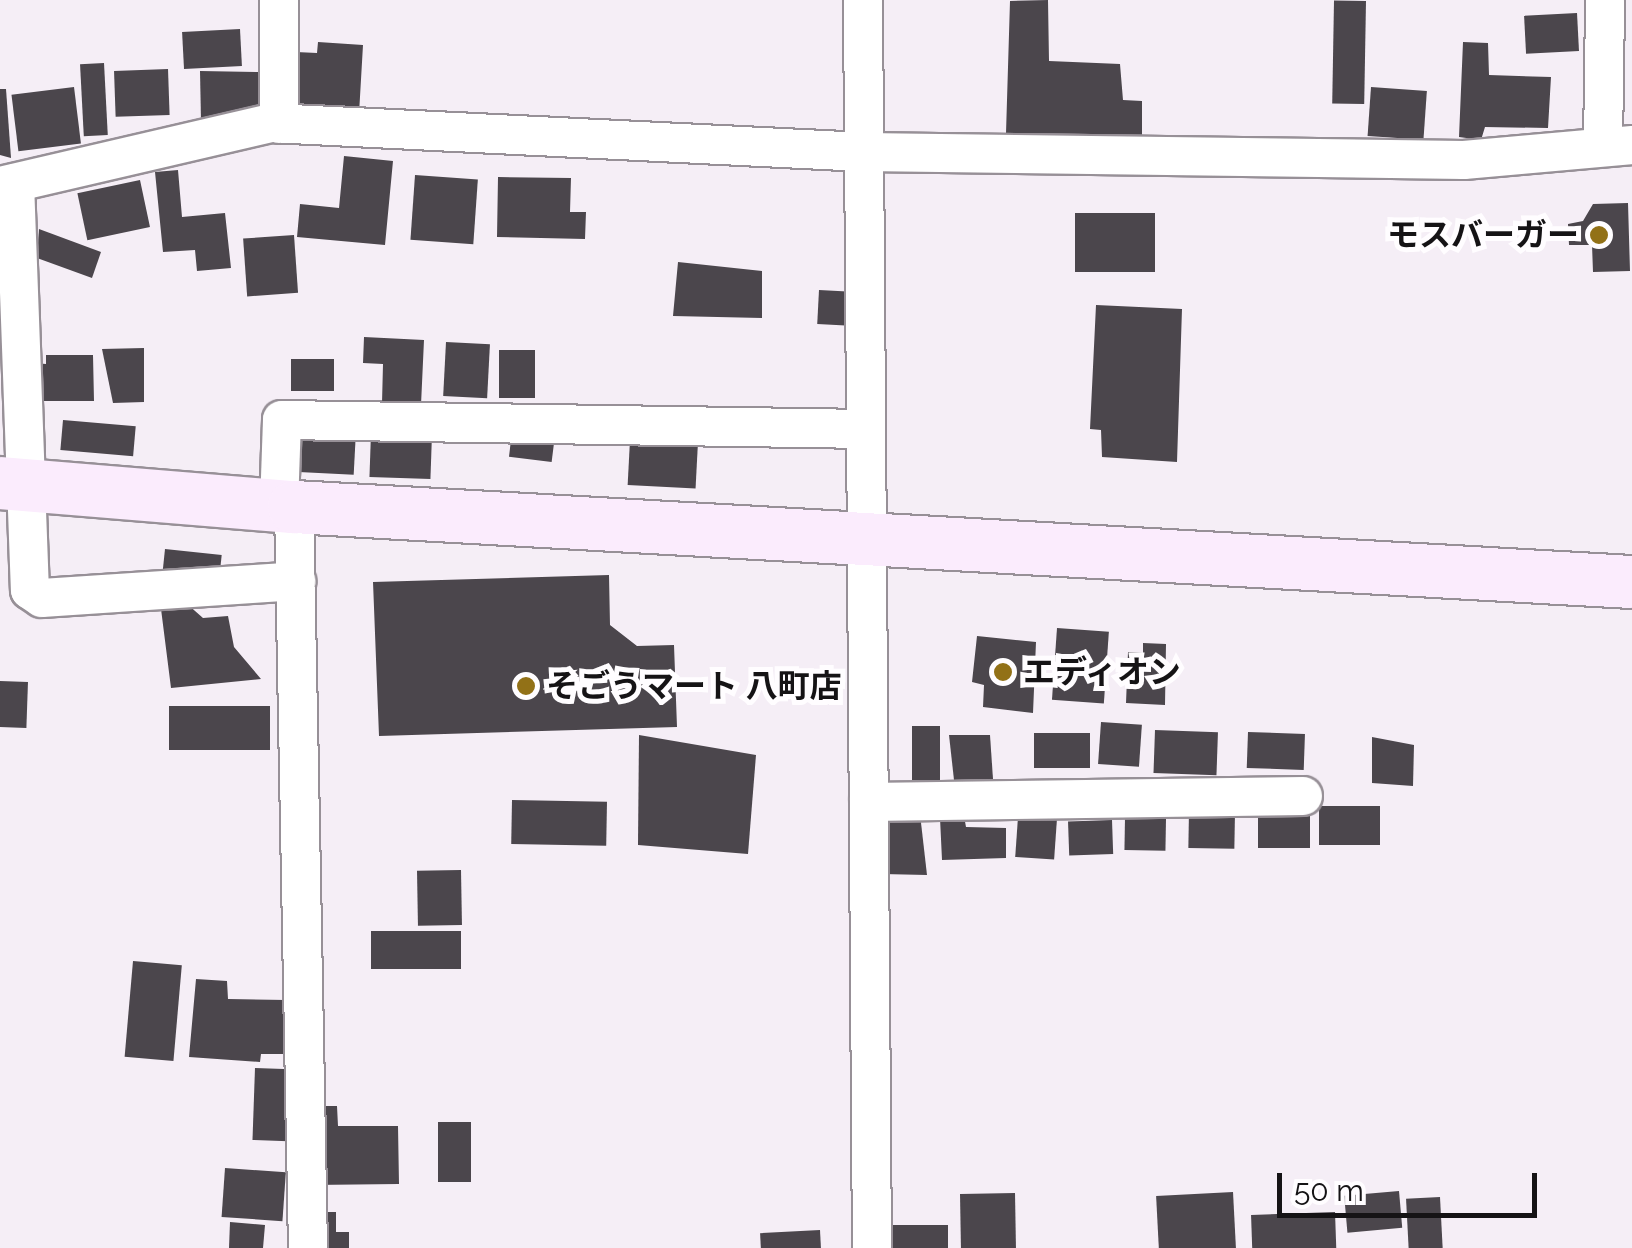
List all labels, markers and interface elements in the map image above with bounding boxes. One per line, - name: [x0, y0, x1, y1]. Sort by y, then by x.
- place label: モスバーガー: [1387, 216, 1579, 254]
- marker: モスバーガー: [1588, 224, 1610, 246]
- place label: エディオン: [1023, 653, 1183, 691]
- marker: エディオン: [992, 661, 1014, 683]
- place label: そごうマート 八町店: [546, 667, 842, 705]
- marker: そごうマート 八町店: [515, 675, 537, 697]
- scale bar: [1282, 1153, 1542, 1215]
- text: 50 m: [1294, 1173, 1364, 1208]

